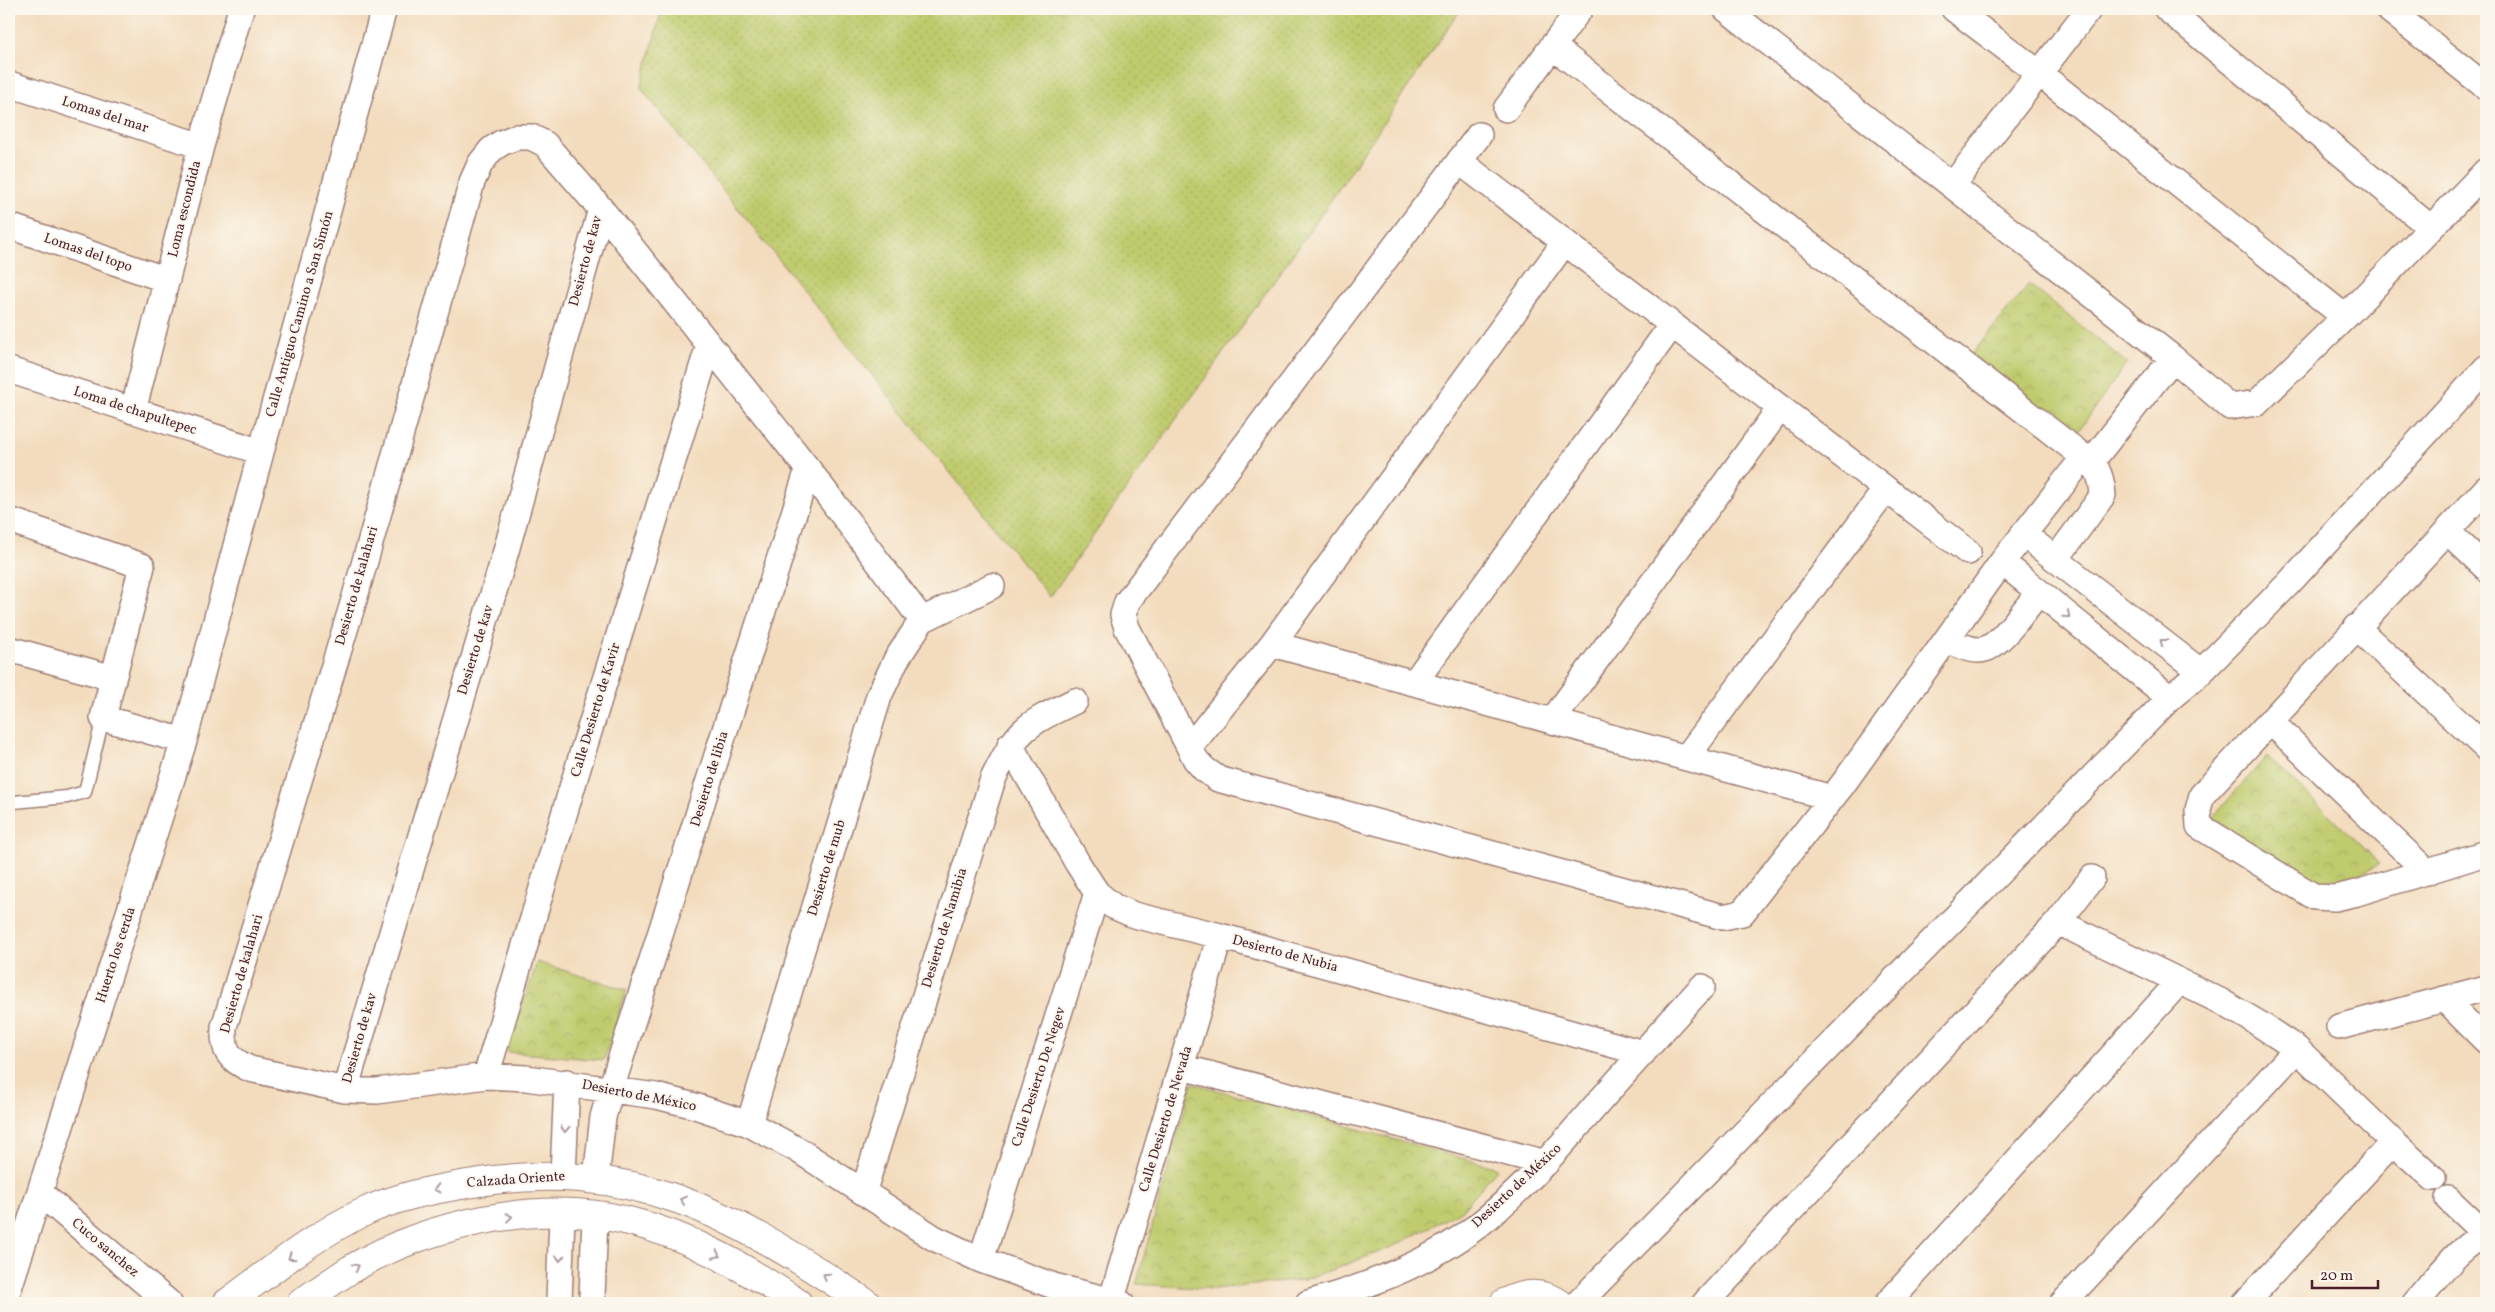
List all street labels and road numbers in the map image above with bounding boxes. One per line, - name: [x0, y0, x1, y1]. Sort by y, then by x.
- street label: Lomas del mar: [59, 92, 151, 138]
- street label: Loma escondida: [164, 159, 206, 259]
- street label: Calle Antiguo Camino a San Simón: [261, 209, 339, 419]
- street label: Desierto de kav: [565, 213, 607, 309]
- street label: Lomas del topo: [41, 229, 135, 277]
- street label: Loma de chapultepec: [71, 382, 199, 440]
- street label: Desierto de kalahari: [331, 524, 383, 648]
- street label: Desierto de kav: [453, 602, 499, 697]
- street label: Calle Desierto de Kavir: [567, 640, 625, 779]
- street label: Desierto de libia: [686, 729, 734, 829]
- street label: Desierto de mub: [803, 817, 851, 919]
- street label: Desierto de Namibia: [918, 866, 972, 990]
- street label: Huerto los cerda: [92, 904, 140, 1005]
- street label: Desierto de kalahari: [216, 912, 268, 1036]
- street label: Desierto de Nubia: [1230, 931, 1340, 977]
- street label: Desierto de kav: [338, 990, 382, 1086]
- street label: Calle Desierto De Negev: [1007, 1004, 1071, 1149]
- street label: Calle Desierto de Nevada: [1135, 1044, 1197, 1194]
- street label: Desierto de México: [580, 1076, 698, 1116]
- street label: Desierto de México: [1468, 1139, 1566, 1233]
- street label: Calzada Oriente: [466, 1167, 566, 1193]
- street label: Cuco sanchez: [67, 1214, 143, 1282]

